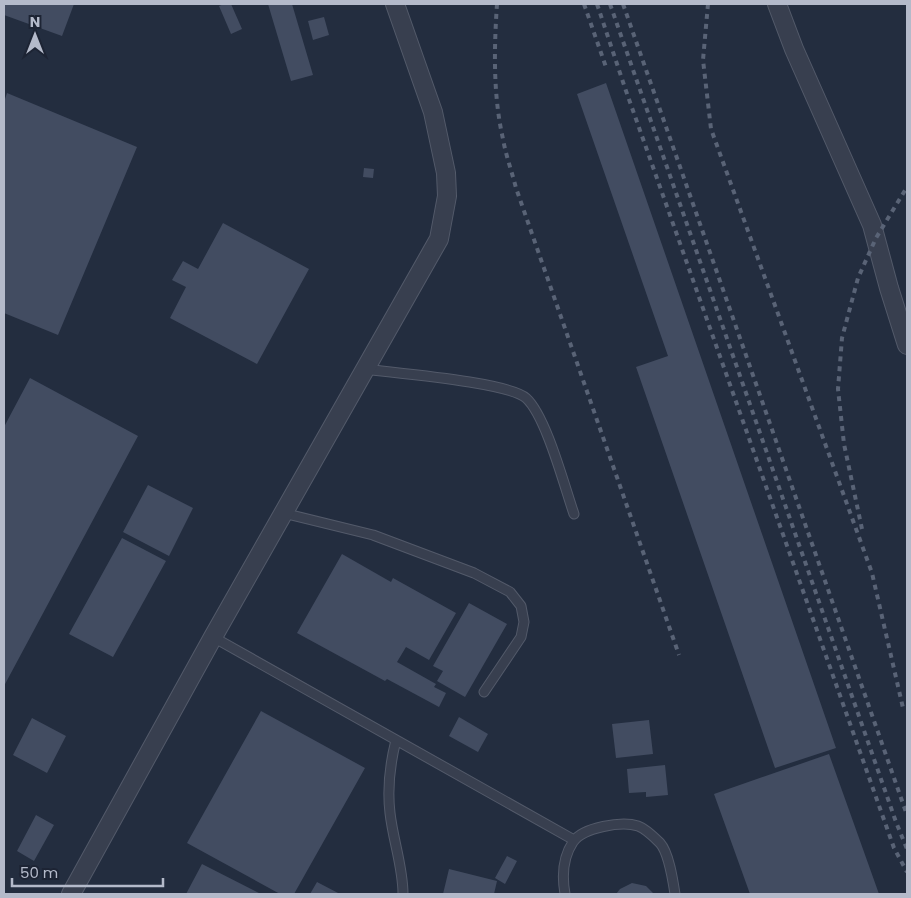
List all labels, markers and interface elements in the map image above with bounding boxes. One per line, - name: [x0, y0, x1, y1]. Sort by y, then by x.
- north arrow: [10, 10, 60, 60]
- text: N: [30, 12, 40, 32]
- scale bar: [12, 856, 164, 888]
- text: 50 m: [20, 862, 58, 883]

